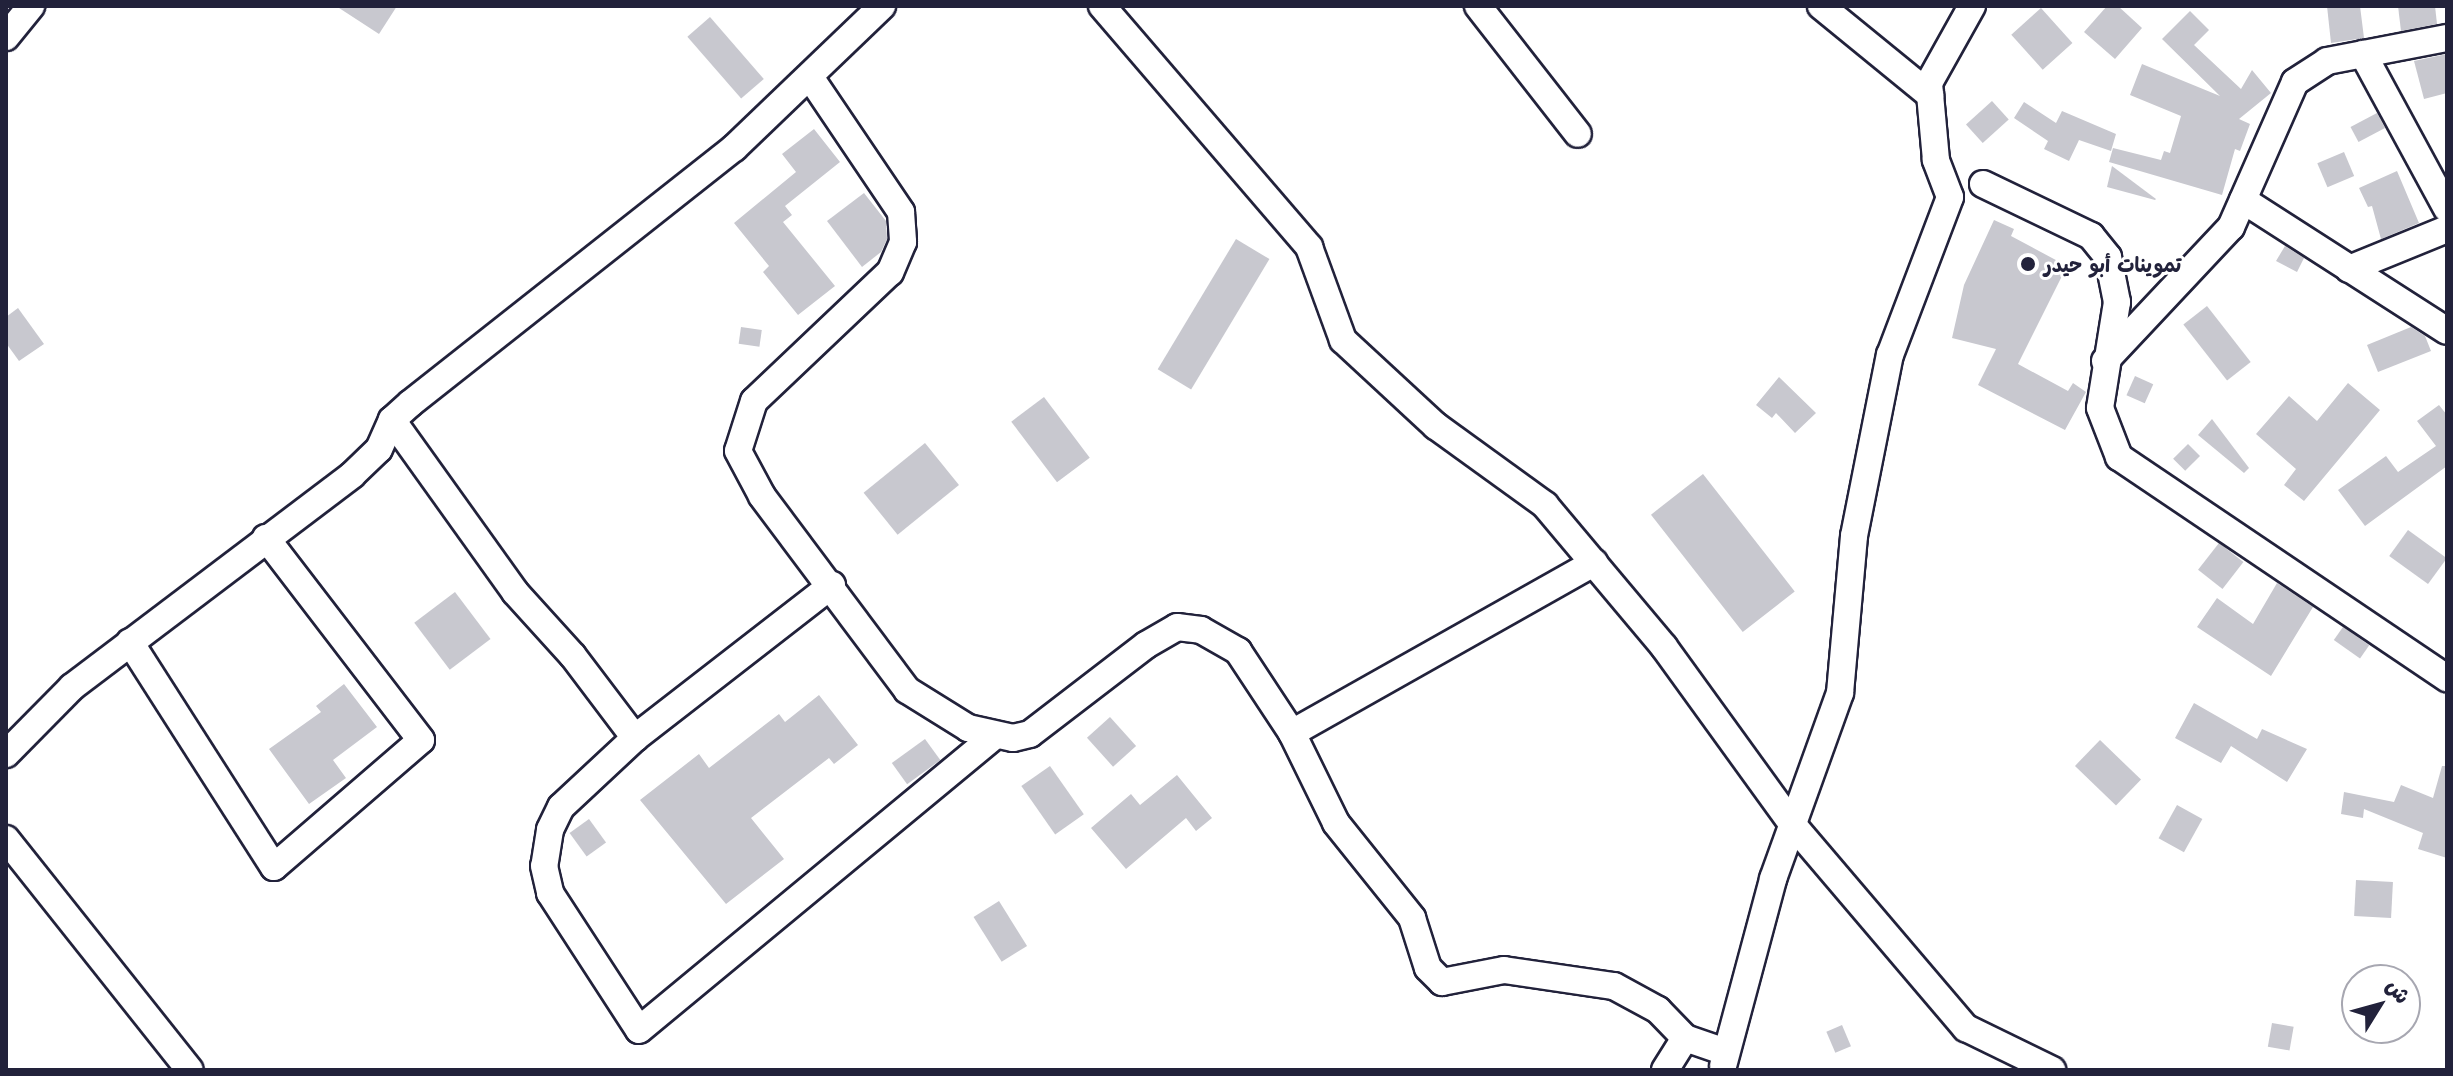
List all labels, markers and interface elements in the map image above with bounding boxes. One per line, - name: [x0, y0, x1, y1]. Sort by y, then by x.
- place label: تموينات أبو حيدر: [2044, 252, 2181, 276]
- marker: تموينات أبو حيدر: [2019, 255, 2037, 273]
- north arrow: [2341, 964, 2421, 1044]
- text: ش: [2380, 972, 2418, 1009]

